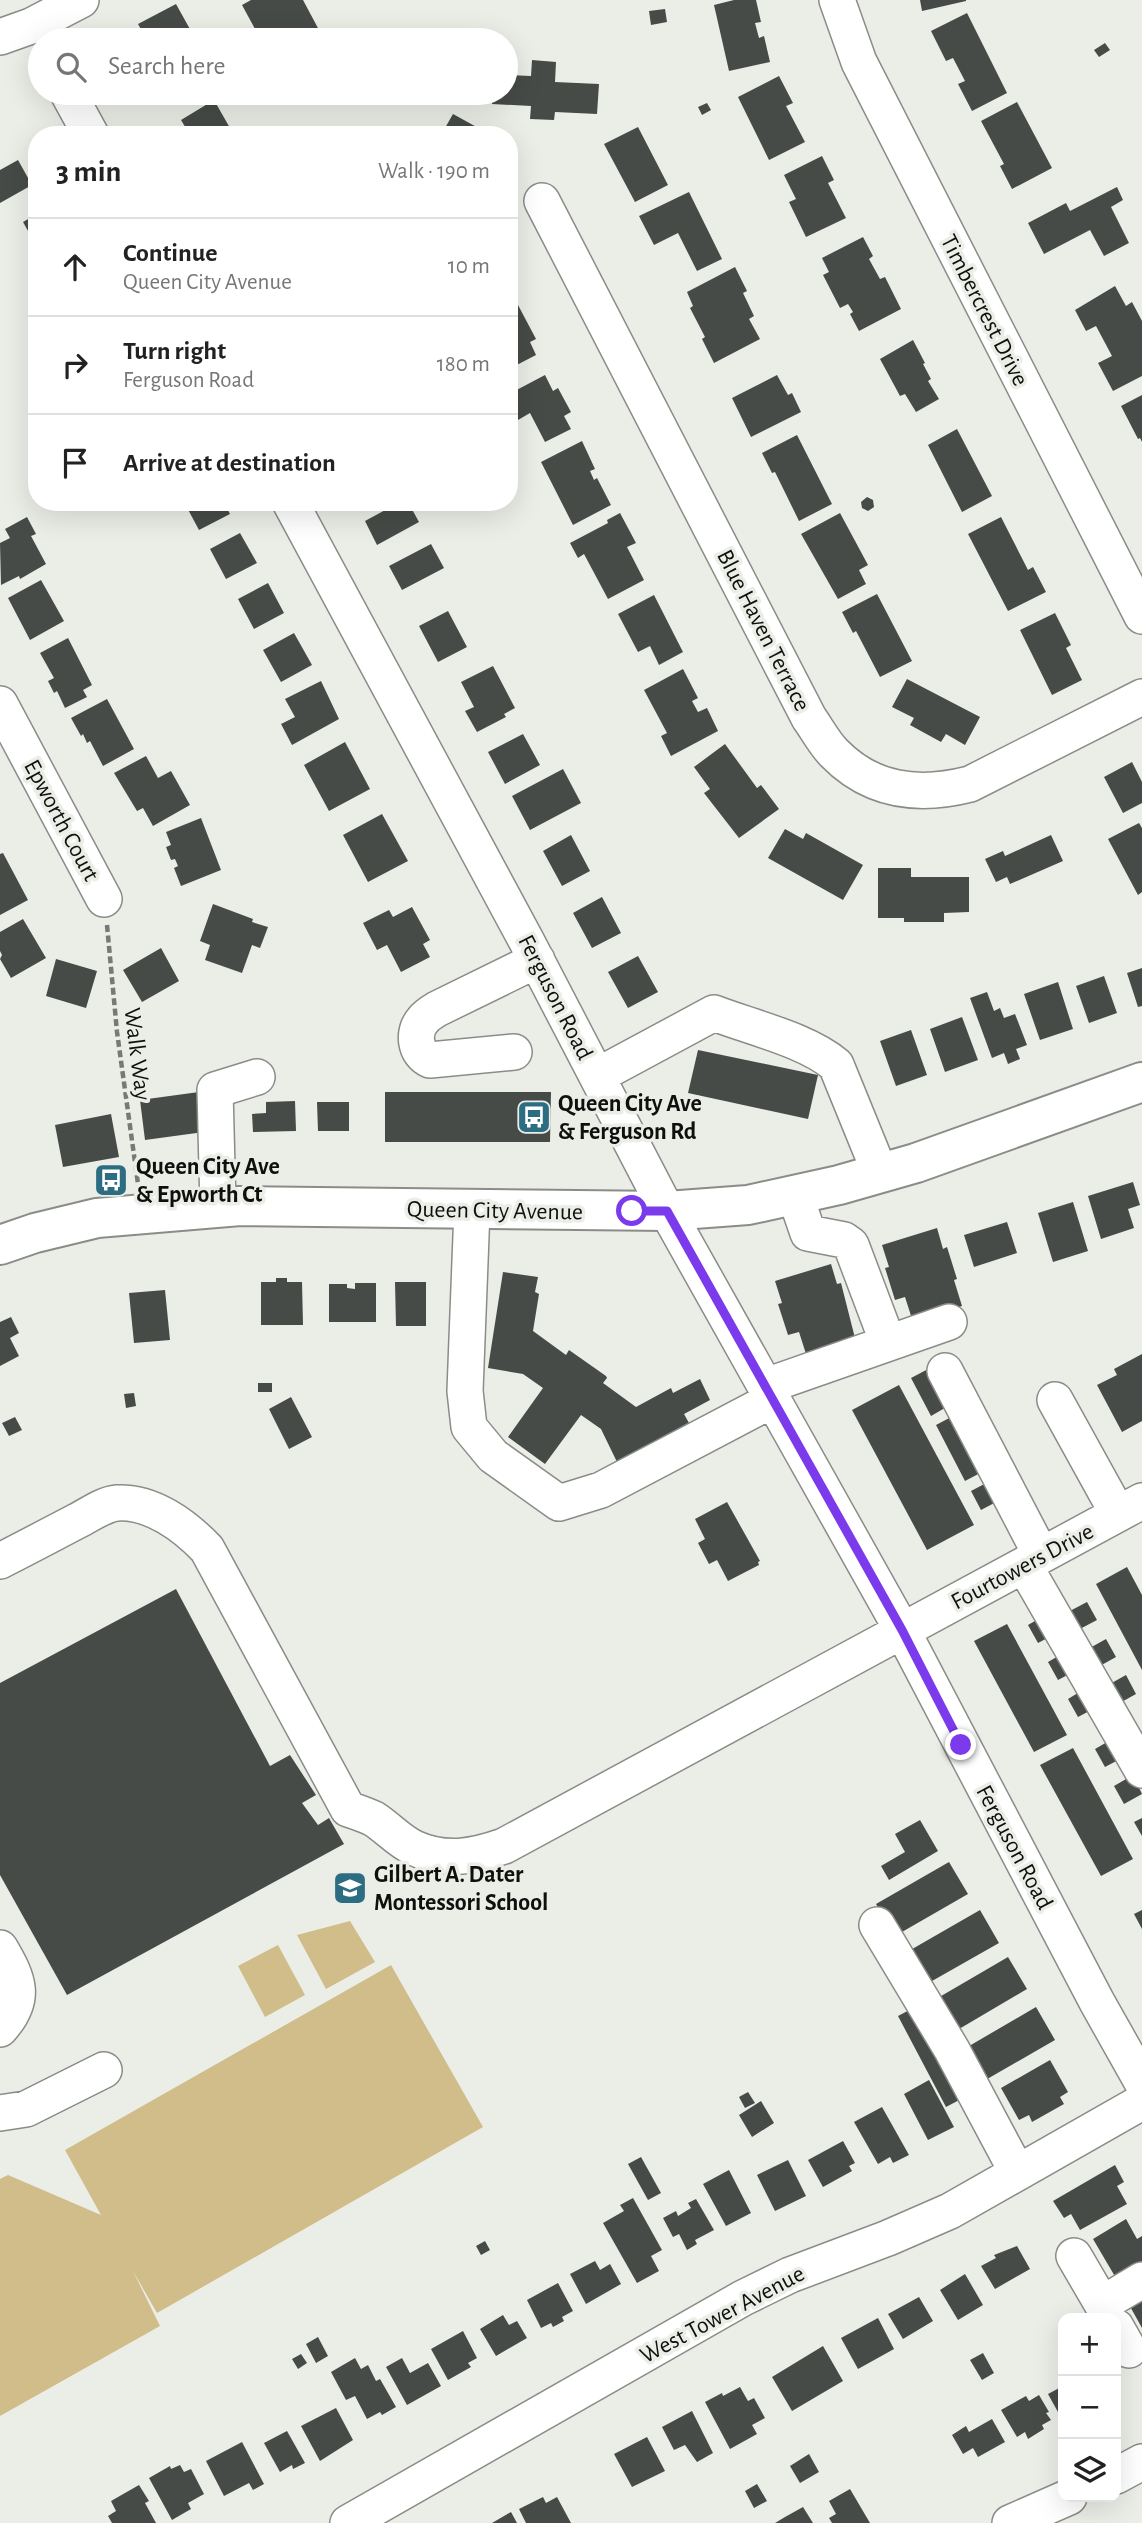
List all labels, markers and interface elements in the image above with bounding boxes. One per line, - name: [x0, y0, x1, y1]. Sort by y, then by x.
- search box: [28, 28, 518, 105]
- icon: search: [52, 48, 90, 86]
- text: Search here: [108, 53, 226, 79]
- text: 3 min: [56, 157, 121, 187]
- text: Walk · 190 m: [378, 160, 490, 183]
- street label: Timbercrest Drive: [936, 231, 1033, 390]
- text: Continue: [123, 240, 218, 266]
- icon: ahead: [56, 248, 94, 286]
- text: 10 m: [448, 255, 490, 278]
- text: Queen City Avenue: [123, 271, 292, 294]
- text: Turn right: [123, 338, 226, 364]
- icon: right: [56, 346, 94, 384]
- text: 180 m: [437, 353, 490, 376]
- text: Ferguson Road: [123, 369, 254, 392]
- icon: arrive: [56, 444, 94, 482]
- text: Arrive at destination: [123, 450, 336, 476]
- street label: Blue Haven Terrace: [712, 546, 814, 715]
- street label: Epworth Court: [19, 756, 103, 886]
- street label: Ferguson Road: [513, 931, 597, 1064]
- street label: Walk Way: [119, 1006, 155, 1102]
- place label: Queen City Ave & Ferguson Rd: [558, 1092, 702, 1144]
- bus stop icon: Queen City Ave & Ferguson Rd: [515, 1098, 553, 1136]
- place label: Queen City Ave & Epworth Ct: [136, 1155, 280, 1207]
- bus stop icon: Queen City Ave & Epworth Ct: [92, 1161, 130, 1199]
- route start: [616, 1195, 647, 1226]
- street label: Queen City Avenue: [407, 1197, 583, 1225]
- street label: Fourtowers Drive: [947, 1519, 1098, 1614]
- route end: [945, 1729, 976, 1760]
- street label: Ferguson Road: [971, 1781, 1057, 1914]
- place label: Gilbert A. Dater Montessori School: [374, 1863, 548, 1915]
- school or university icon: Gilbert A. Dater Montessori School: [331, 1869, 369, 1907]
- street label: West Tower Avenue: [636, 2262, 809, 2368]
- map controls: [1058, 2313, 1121, 2502]
- button: +: [1058, 2313, 1121, 2376]
- button: −: [1058, 2376, 1121, 2439]
- button: layers: [1058, 2439, 1121, 2502]

